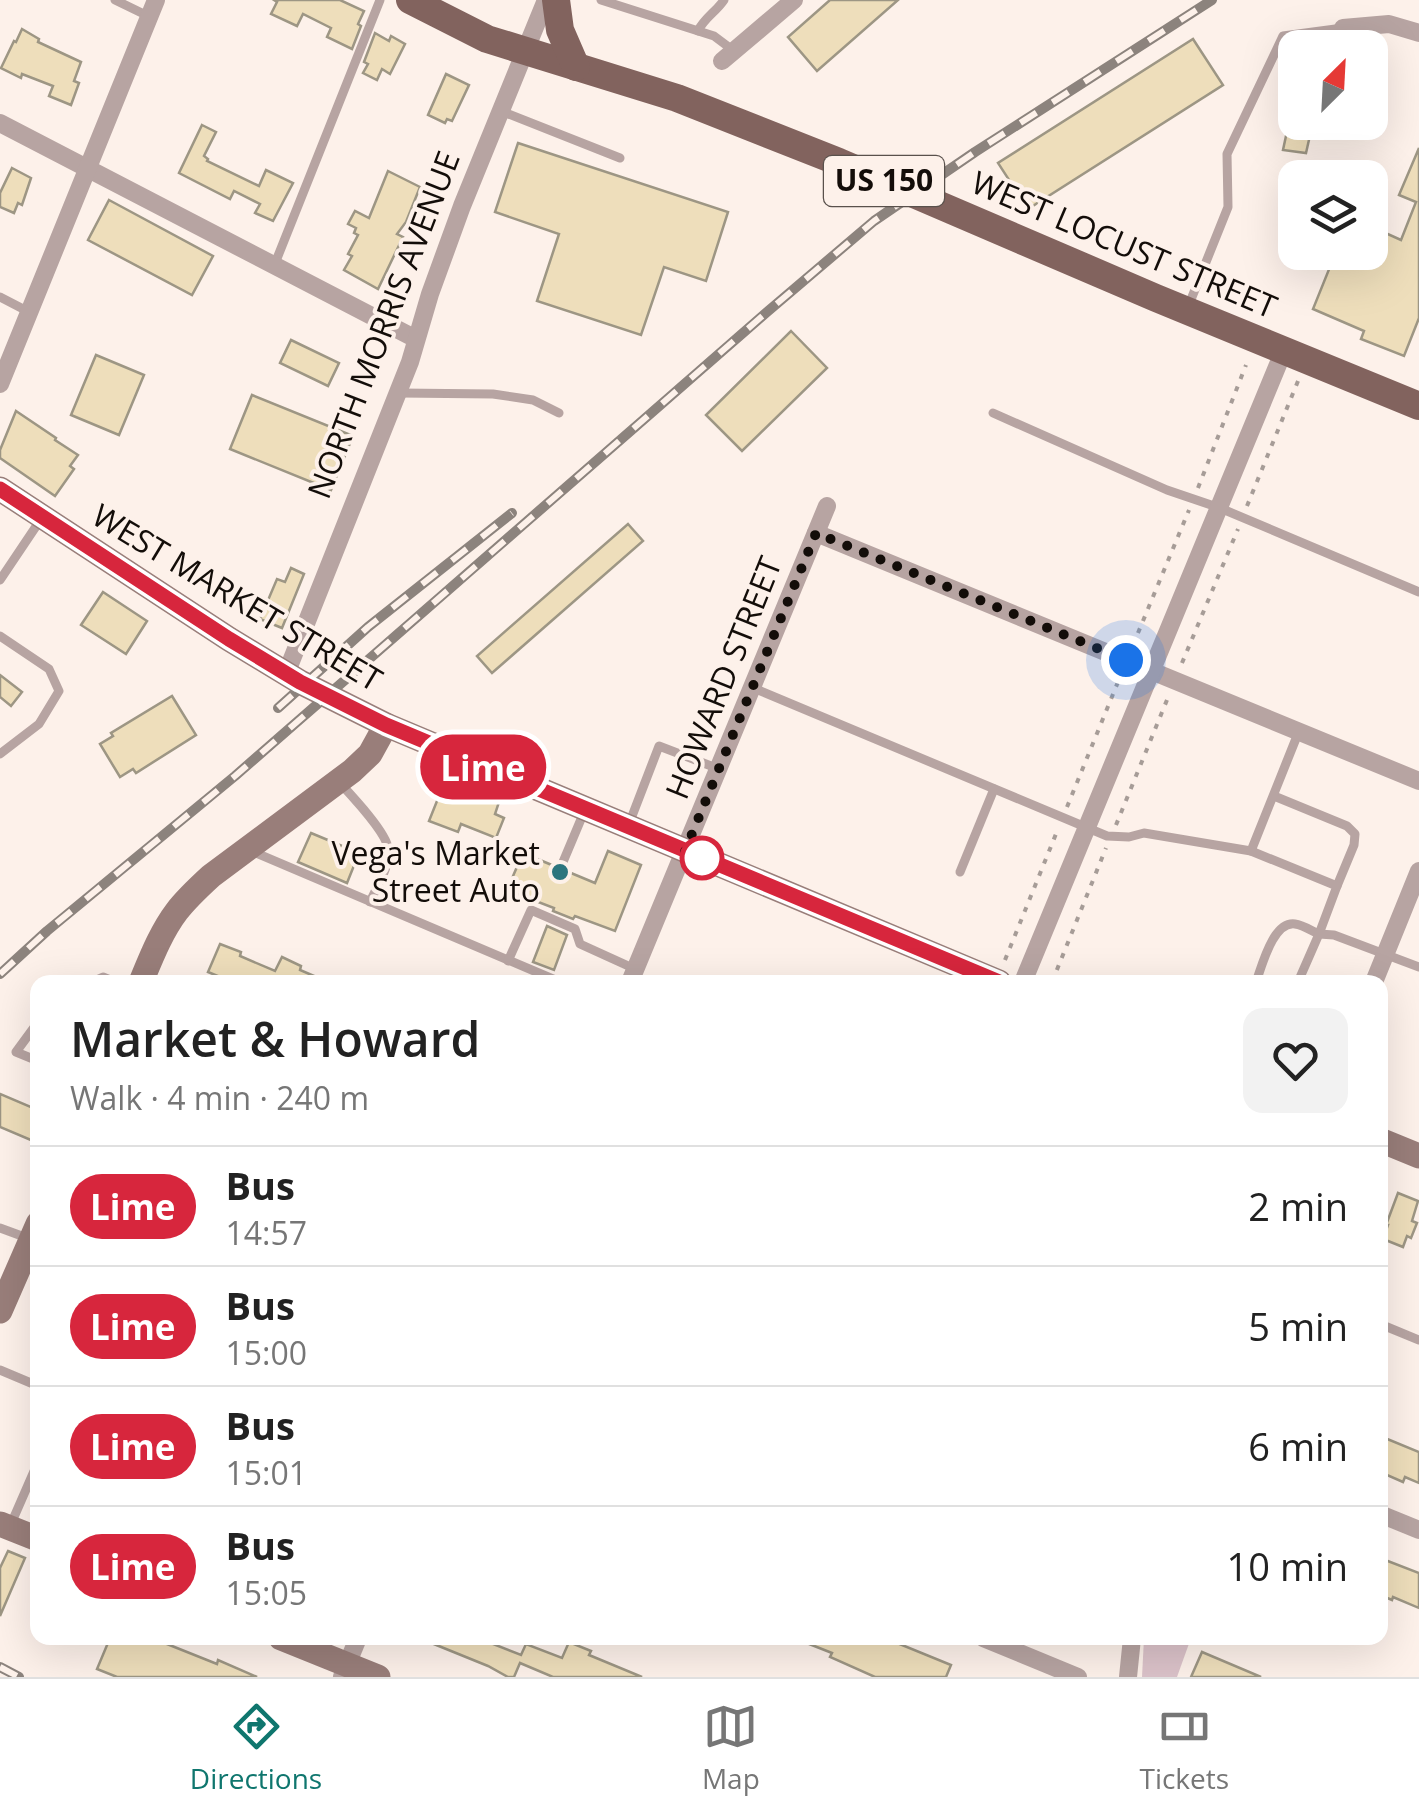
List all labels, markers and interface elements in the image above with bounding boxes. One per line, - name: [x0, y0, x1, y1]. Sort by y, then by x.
- north arrow: [1278, 30, 1388, 140]
- map controls: [1278, 30, 1388, 270]
- street label: NORTH MORRIS AVENUE: [296, 145, 469, 504]
- road number: US 150: [824, 156, 944, 206]
- street label: WEST LOCUST STREET: [965, 160, 1284, 328]
- button: layers: [1278, 160, 1388, 270]
- street label: WEST MARKET STREET: [85, 493, 391, 701]
- street label: HOWARD STREET: [654, 550, 791, 805]
- your location: [1101, 635, 1151, 685]
- line badge: Lime: [413, 734, 553, 800]
- text: Lime: [440, 744, 526, 791]
- place label: Vega's Market Street Auto: [331, 831, 540, 911]
- unlabelled marker: [681, 837, 723, 879]
- marker: Vega's Market Street Auto: [549, 861, 571, 883]
- text: Market & Howard: [70, 1006, 480, 1071]
- button: heart: [1243, 1008, 1348, 1113]
- text: Walk · 4 min · 240 m: [70, 1076, 369, 1119]
- text: Bus: [226, 1159, 295, 1211]
- text: 2 min: [1248, 1180, 1348, 1232]
- text: Lime: [90, 1183, 176, 1230]
- text: 14:57: [226, 1211, 307, 1254]
- text: Bus: [226, 1279, 295, 1331]
- text: 5 min: [1248, 1300, 1348, 1352]
- text: Lime: [90, 1303, 176, 1350]
- text: 15:00: [226, 1331, 307, 1374]
- text: Bus: [226, 1399, 295, 1451]
- text: 6 min: [1248, 1420, 1348, 1472]
- text: Lime: [90, 1423, 176, 1470]
- text: 15:01: [226, 1451, 307, 1494]
- text: Bus: [226, 1519, 295, 1571]
- text: 10 min: [1227, 1540, 1348, 1592]
- text: Lime: [90, 1543, 176, 1590]
- text: 15:05: [226, 1571, 307, 1614]
- tab: Directions: [190, 1699, 322, 1797]
- tab: Map: [702, 1699, 760, 1797]
- tab: Tickets: [1139, 1699, 1229, 1797]

